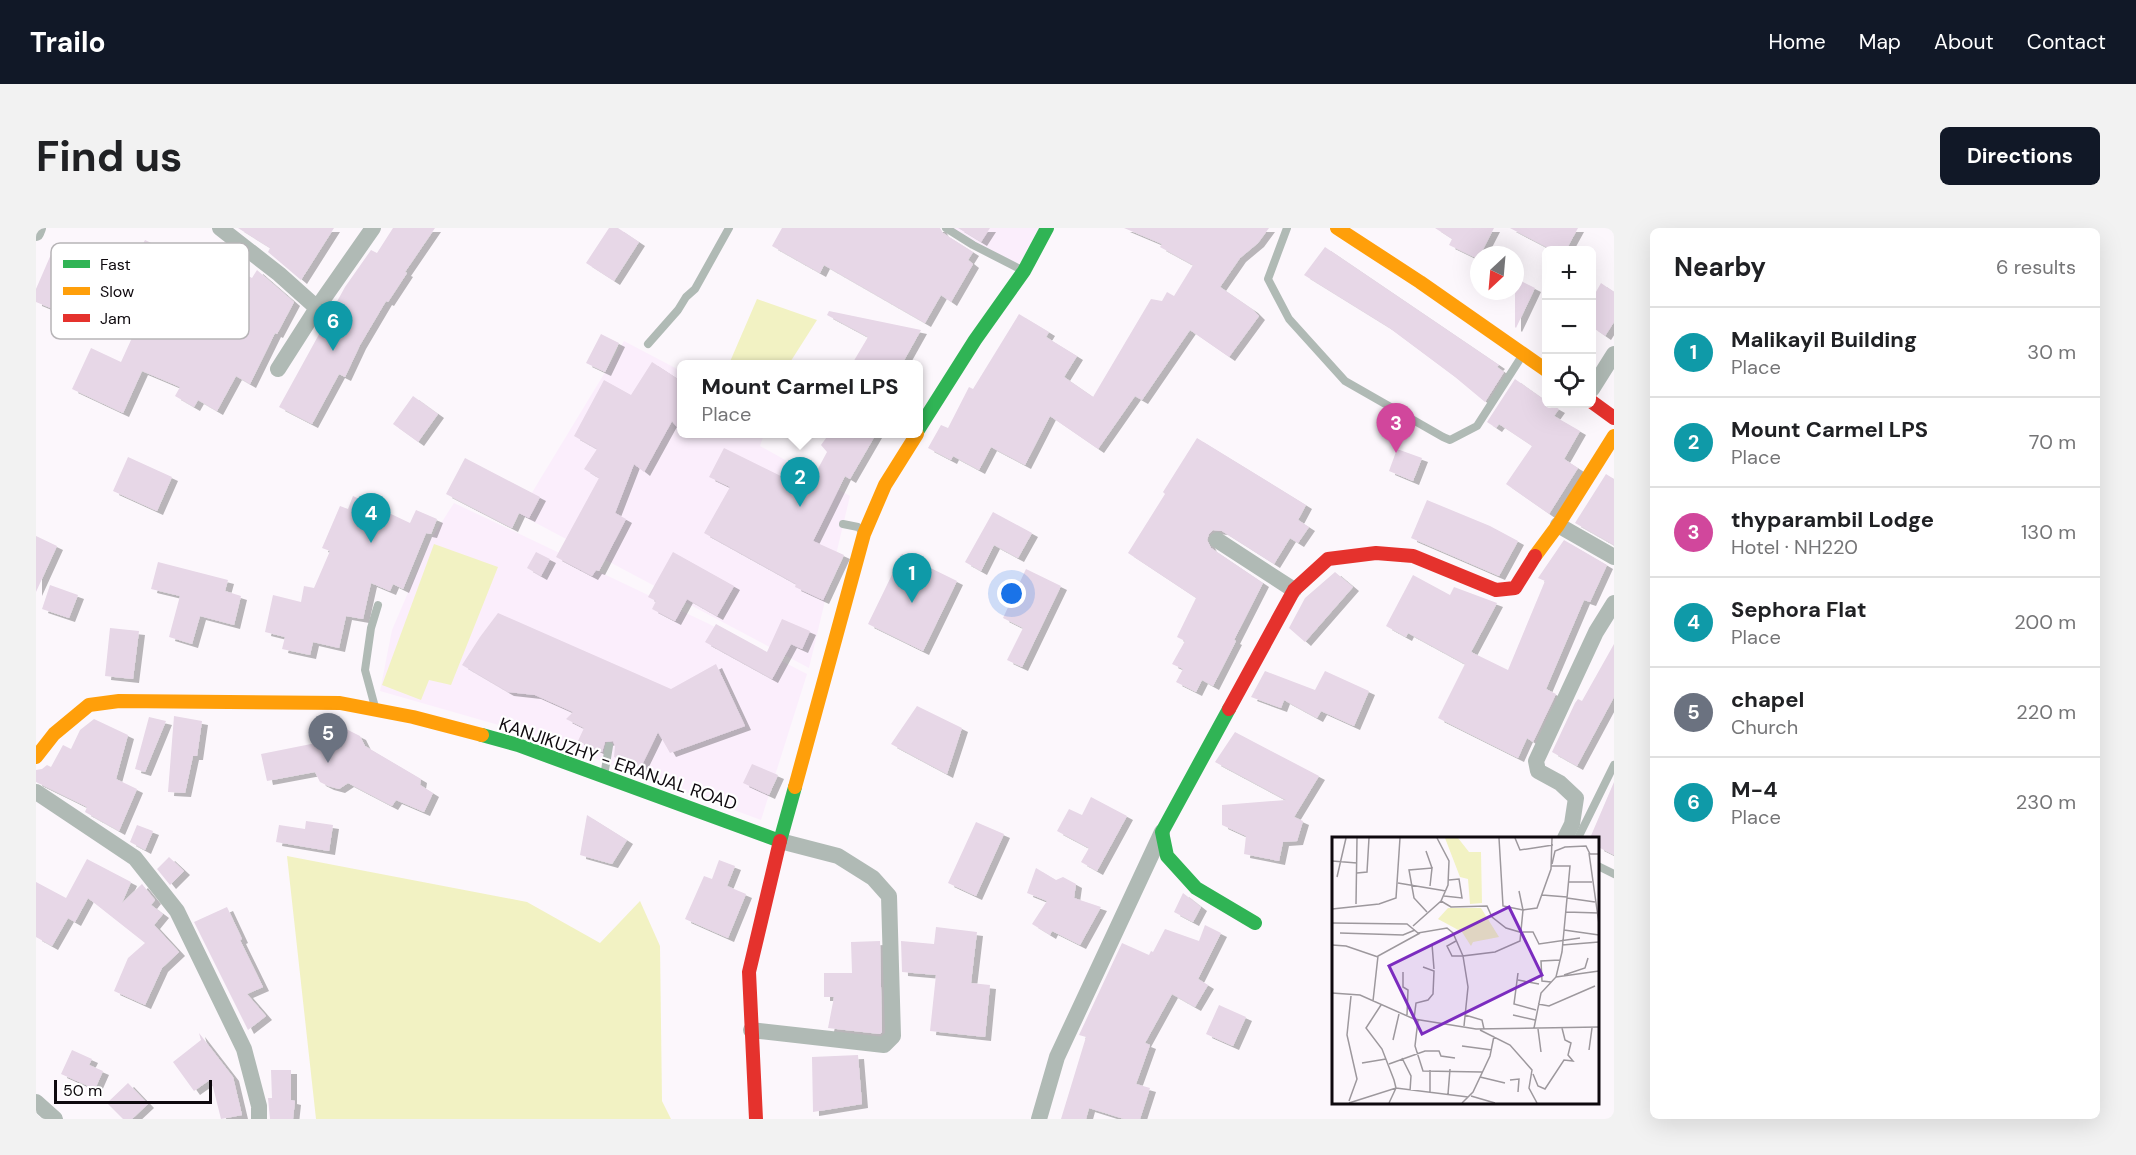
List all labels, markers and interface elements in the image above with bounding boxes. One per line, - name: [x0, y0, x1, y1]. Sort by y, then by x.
- text: Trailo: [30, 24, 106, 61]
- text: Home: [1768, 28, 1826, 56]
- text: Map: [1859, 28, 1901, 56]
- text: About: [1934, 28, 1994, 56]
- text: Contact: [2027, 28, 2106, 56]
- button: Directions: [1940, 127, 2100, 185]
- text: Find us: [36, 129, 182, 184]
- legend: [51, 243, 249, 339]
- north arrow: [1470, 246, 1524, 300]
- map controls: [1542, 246, 1596, 408]
- button: +: [1542, 246, 1596, 300]
- text: Nearby: [1674, 250, 1766, 284]
- text: Fast: [100, 254, 131, 275]
- text: 6 results: [1996, 254, 2076, 280]
- text: Slow: [100, 281, 134, 302]
- button: −: [1542, 300, 1596, 354]
- pin: 6: [314, 302, 352, 351]
- text: Jam: [100, 308, 131, 329]
- text: Malikayil Building: [1731, 325, 1917, 354]
- text: 1: [1690, 339, 1697, 365]
- text: 30 m: [2027, 339, 2076, 365]
- button: locate: [1542, 354, 1596, 408]
- text: Place: [1731, 354, 1781, 380]
- popup: [677, 360, 923, 438]
- text: Mount Carmel LPS: [702, 372, 898, 401]
- text: Place: [702, 401, 751, 427]
- pin: 3: [1376, 404, 1416, 453]
- text: Mount Carmel LPS: [1731, 415, 1928, 444]
- text: 2: [1688, 429, 1699, 455]
- text: 70 m: [2029, 429, 2076, 455]
- text: Place: [1731, 444, 1781, 470]
- pin: 2: [780, 458, 819, 507]
- pin: 4: [352, 494, 390, 543]
- text: thyparambil Lodge: [1731, 505, 1934, 534]
- text: 3: [1687, 519, 1700, 545]
- text: 130 m: [2021, 519, 2076, 545]
- text: Hotel · NH220: [1731, 534, 1858, 560]
- pin: 1: [892, 554, 932, 603]
- your location: [997, 579, 1026, 608]
- text: Sephora Flat: [1731, 595, 1866, 624]
- text: 4: [1687, 609, 1700, 635]
- text: 200 m: [2014, 609, 2076, 635]
- text: Place: [1731, 624, 1781, 650]
- text: chapel: [1731, 685, 1804, 714]
- text: 5: [1687, 699, 1700, 725]
- text: 220 m: [2016, 699, 2076, 725]
- street label: KANJIKUZHY - ERANJAL ROAD: [496, 712, 740, 816]
- pin: 5: [308, 714, 348, 763]
- text: Church: [1731, 714, 1798, 740]
- text: M-4: [1731, 775, 1777, 804]
- text: 6: [1687, 789, 1700, 815]
- text: 230 m: [2016, 789, 2076, 815]
- text: Place: [1731, 804, 1781, 830]
- inset map: [1332, 837, 1599, 1104]
- scale bar: [54, 1077, 212, 1104]
- text: 50 m: [63, 1080, 102, 1101]

